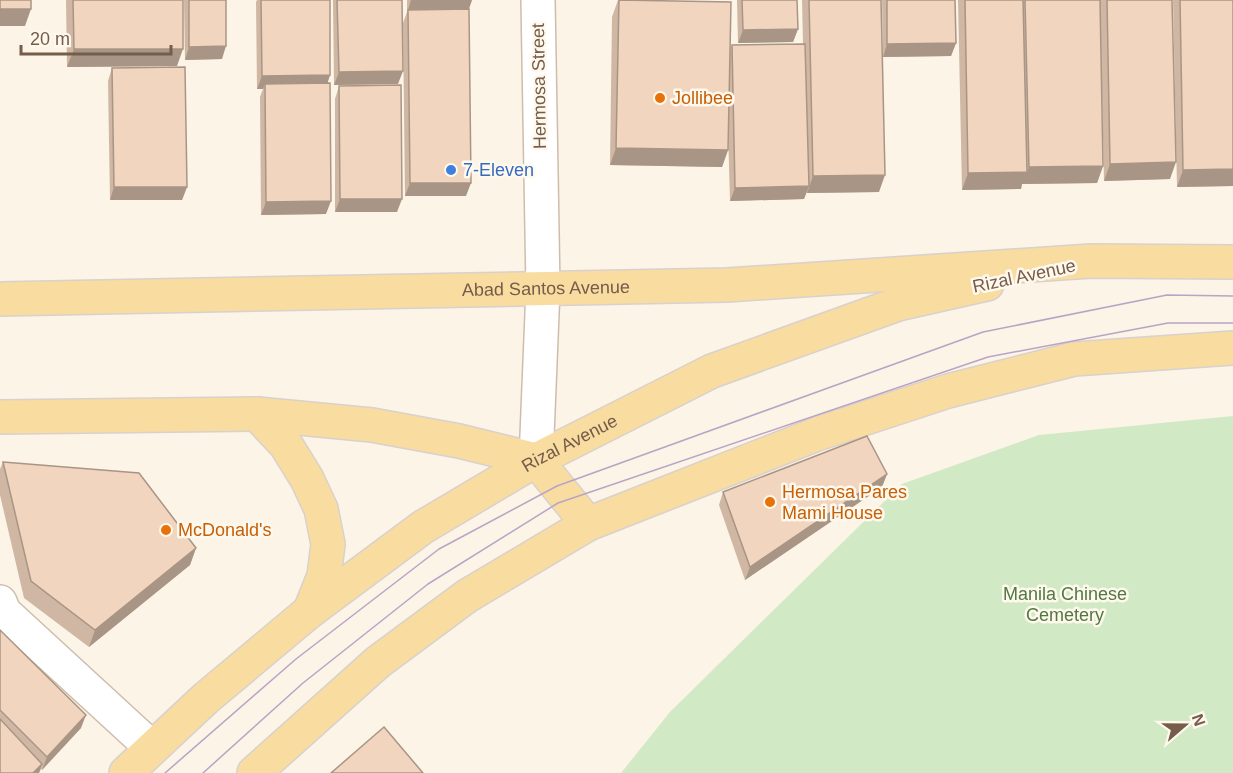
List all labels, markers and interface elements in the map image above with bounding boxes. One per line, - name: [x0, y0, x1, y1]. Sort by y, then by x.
- scale bar: [21, 18, 171, 56]
- street label: Hermosa Street: [528, 23, 550, 149]
- text: 20 m: [30, 29, 70, 49]
- place label: Jollibee: [672, 88, 733, 108]
- marker: Jollibee: [653, 91, 667, 105]
- place label: 7-Eleven: [463, 160, 534, 180]
- marker: 7-Eleven: [444, 163, 458, 177]
- street label: Rizal Avenue: [971, 255, 1077, 297]
- street label: Abad Santos Avenue: [462, 277, 630, 300]
- street label: Rizal Avenue: [518, 410, 621, 476]
- place label: Hermosa Pares Mami House: [782, 482, 907, 523]
- marker: Hermosa Pares Mami House: [763, 495, 777, 509]
- place label: McDonald's: [178, 520, 271, 540]
- marker: McDonald's: [159, 523, 173, 537]
- park label: Manila Chinese Cemetery: [1003, 584, 1127, 625]
- north arrow: [1155, 695, 1215, 755]
- text: N: [1189, 712, 1209, 728]

